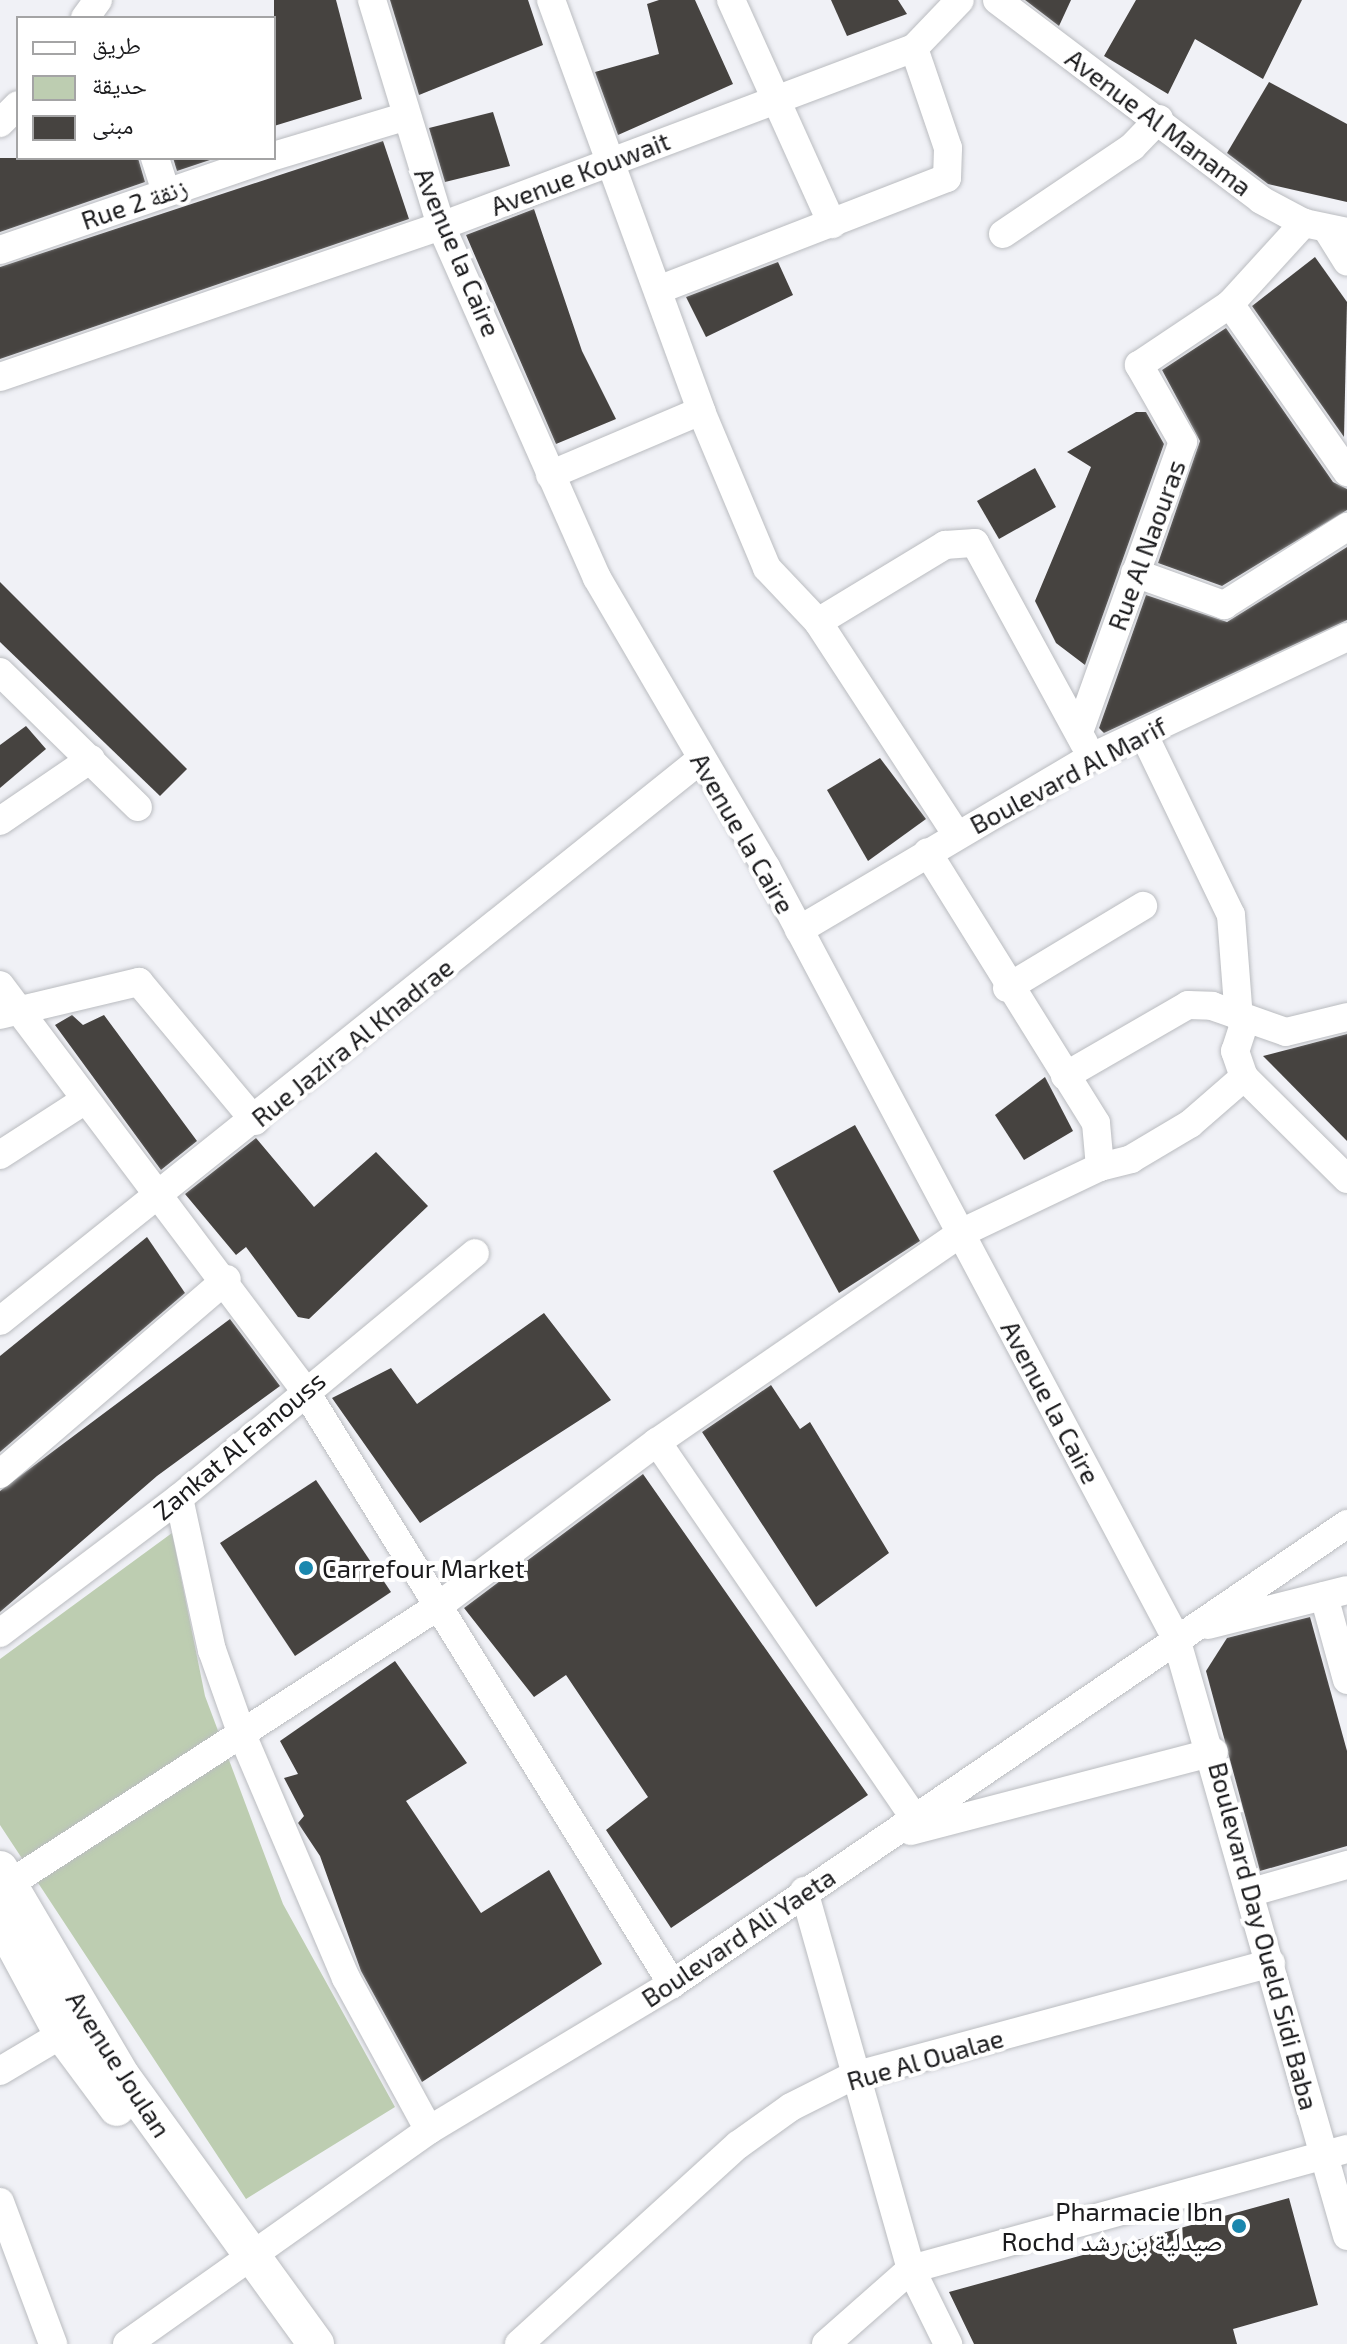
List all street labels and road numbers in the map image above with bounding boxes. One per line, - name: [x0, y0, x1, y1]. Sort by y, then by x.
- street label: Avenue Al Manama: [1059, 41, 1259, 203]
- street label: Avenue Kouwait: [486, 124, 674, 222]
- street label: Avenue la Caire: [408, 163, 508, 341]
- street label: Rue 2 زنقة: [77, 170, 191, 236]
- street label: Rue Al Naouras: [1100, 455, 1192, 635]
- street label: Boulevard Al Marif: [964, 710, 1172, 840]
- street label: Avenue la Caire: [684, 747, 802, 919]
- street label: Rue Jazira Al Khadrae: [244, 951, 460, 1133]
- street label: Avenue la Caire: [995, 1315, 1107, 1489]
- street label: Zankat Al Fanouss: [146, 1364, 332, 1526]
- street label: Boulevard Day Oueld Sidi Baba: [1202, 1758, 1326, 2114]
- street label: Boulevard Ali Yaeta: [635, 1860, 841, 2014]
- street label: Avenue Joulan: [60, 1985, 178, 2143]
- street label: Rue Al Oualae: [842, 2022, 1008, 2096]

